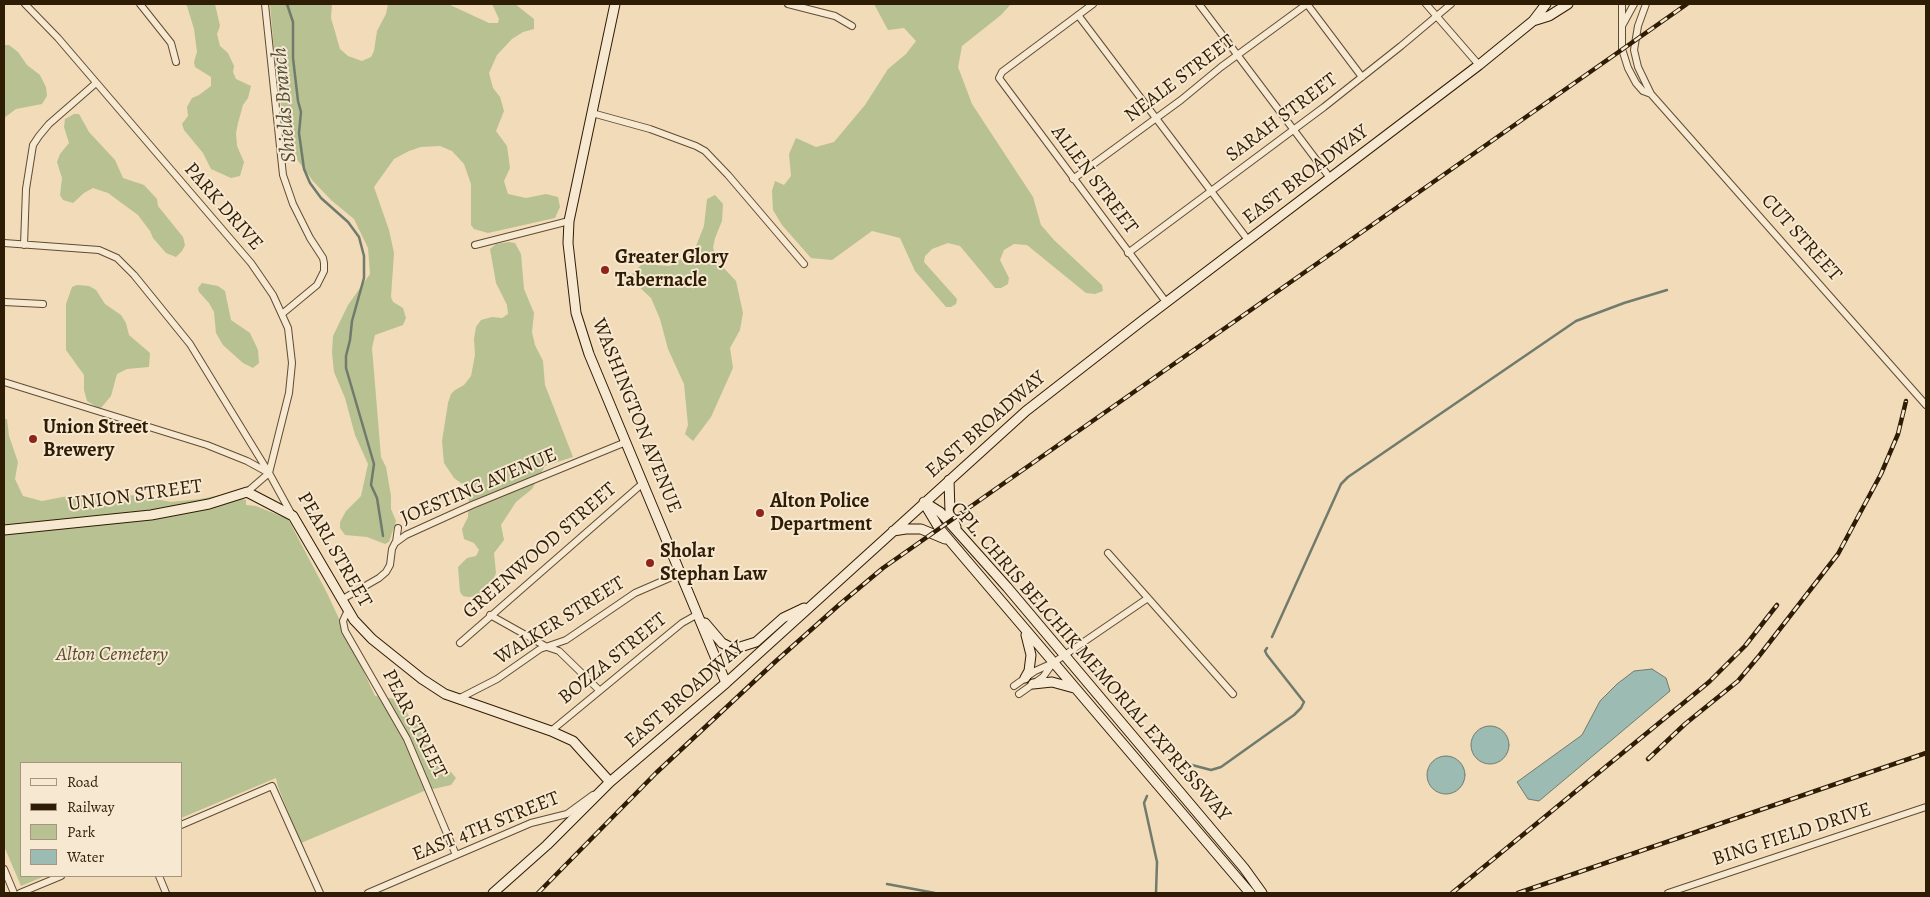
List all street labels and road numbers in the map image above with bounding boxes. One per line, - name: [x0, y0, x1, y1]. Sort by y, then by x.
- street label: NEALE STREET: [1120, 30, 1240, 128]
- street label: SARAH STREET: [1221, 68, 1343, 168]
- street label: EAST BROADWAY: [1238, 120, 1374, 230]
- street label: ALLEN STREET: [1045, 121, 1143, 239]
- street label: PARK DRIVE: [178, 158, 268, 256]
- street label: CUT STREET: [1756, 189, 1846, 287]
- street label: WASHINGTON AVENUE: [586, 315, 686, 517]
- street label: EAST BROADWAY: [921, 366, 1051, 484]
- street label: JOESTING AVENUE: [397, 443, 561, 531]
- street label: UNION STREET: [66, 475, 204, 517]
- street label: GREENWOOD STREET: [458, 478, 622, 624]
- street label: PEARL STREET: [291, 488, 377, 612]
- street label: CPL. CHRIS BELCHIK MEMORIAL EXPRESSWAY: [945, 497, 1235, 827]
- street label: WALKER STREET: [491, 572, 629, 670]
- street label: BOZZA STREET: [554, 608, 672, 710]
- street label: EAST BROADWAY: [620, 636, 750, 754]
- street label: PEAR STREET: [376, 666, 452, 782]
- street label: EAST 4TH STREET: [409, 787, 563, 867]
- street label: BING FIELD DRIVE: [1710, 798, 1874, 872]

